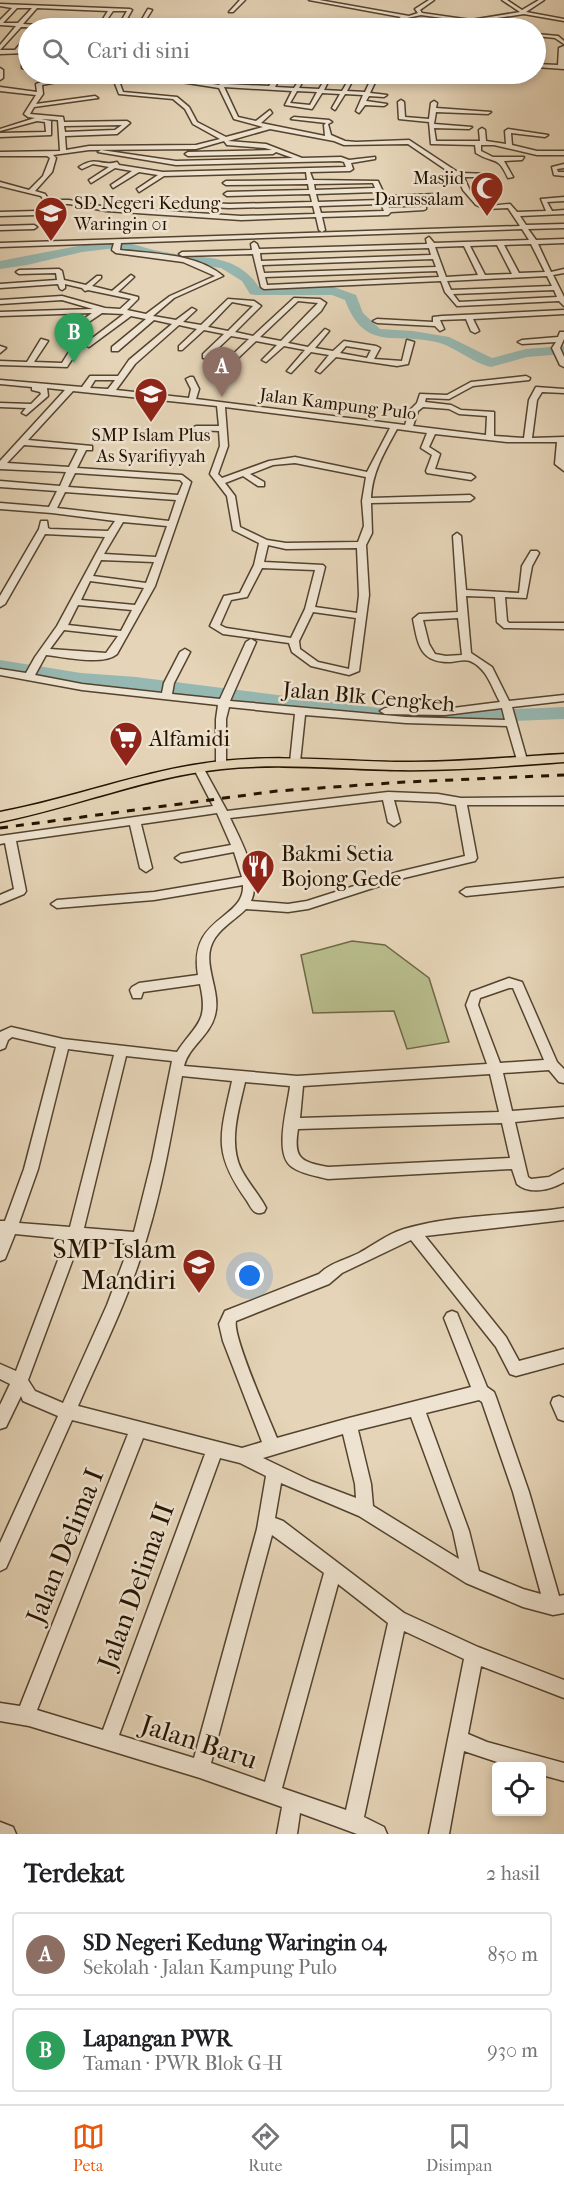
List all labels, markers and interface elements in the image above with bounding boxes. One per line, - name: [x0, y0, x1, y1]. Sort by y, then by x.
- search box: [18, 18, 546, 84]
- icon: search: [39, 35, 72, 68]
- text: Cari di sini: [87, 38, 190, 64]
- place label: Masjid Darussalam: [374, 168, 464, 210]
- mosque icon: Masjid Darussalam: [469, 170, 505, 217]
- place label: SD Negeri Kedung Waringin 01: [73, 193, 221, 235]
- school or university icon: SD Negeri Kedung Waringin 01: [33, 195, 69, 242]
- pin: B: [54, 314, 94, 363]
- pin: A: [202, 348, 242, 397]
- school or university icon: SMP Islam Plus As Syarifiyyah: [133, 376, 169, 423]
- street label: Jalan Kampung Pulo: [256, 384, 417, 425]
- place label: SMP Islam Plus As Syarifiyyah: [92, 425, 211, 467]
- street label: Jalan Blk Cengkeh: [280, 676, 457, 718]
- supermarket icon: Alfamidi: [108, 720, 144, 767]
- place label: Alfamidi: [148, 726, 230, 752]
- place label: Bakmi Setia Bojong Gede: [281, 841, 402, 892]
- restaurant icon: Bakmi Setia Bojong Gede: [240, 848, 276, 895]
- place label: SMP Islam Mandiri: [52, 1233, 177, 1296]
- school or university icon: SMP Islam Mandiri: [181, 1247, 217, 1294]
- your location: [235, 1261, 264, 1290]
- street label: Jalan Delima I: [19, 1464, 111, 1630]
- street label: Jalan Delima II: [90, 1499, 181, 1675]
- street label: Jalan Baru: [135, 1708, 261, 1776]
- map controls: [492, 1762, 546, 1816]
- button: locate: [492, 1762, 546, 1816]
- text: Terdekat: [24, 1858, 125, 1889]
- text: 2 hasil: [486, 1862, 540, 1885]
- text: SD Negeri Kedung Waringin 04: [83, 1930, 386, 1956]
- text: A: [39, 1943, 52, 1966]
- text: 850 m: [487, 1943, 538, 1966]
- text: Sekolah · Jalan Kampung Pulo: [83, 1956, 337, 1979]
- text: Lapangan PWR: [83, 2026, 232, 2052]
- text: B: [39, 2039, 52, 2062]
- text: 930 m: [487, 2039, 538, 2062]
- text: Taman · PWR Blok G-H: [83, 2052, 283, 2075]
- tab: Peta: [72, 2120, 105, 2175]
- tab: Rute: [248, 2120, 282, 2175]
- tab: Disimpan: [426, 2120, 492, 2175]

